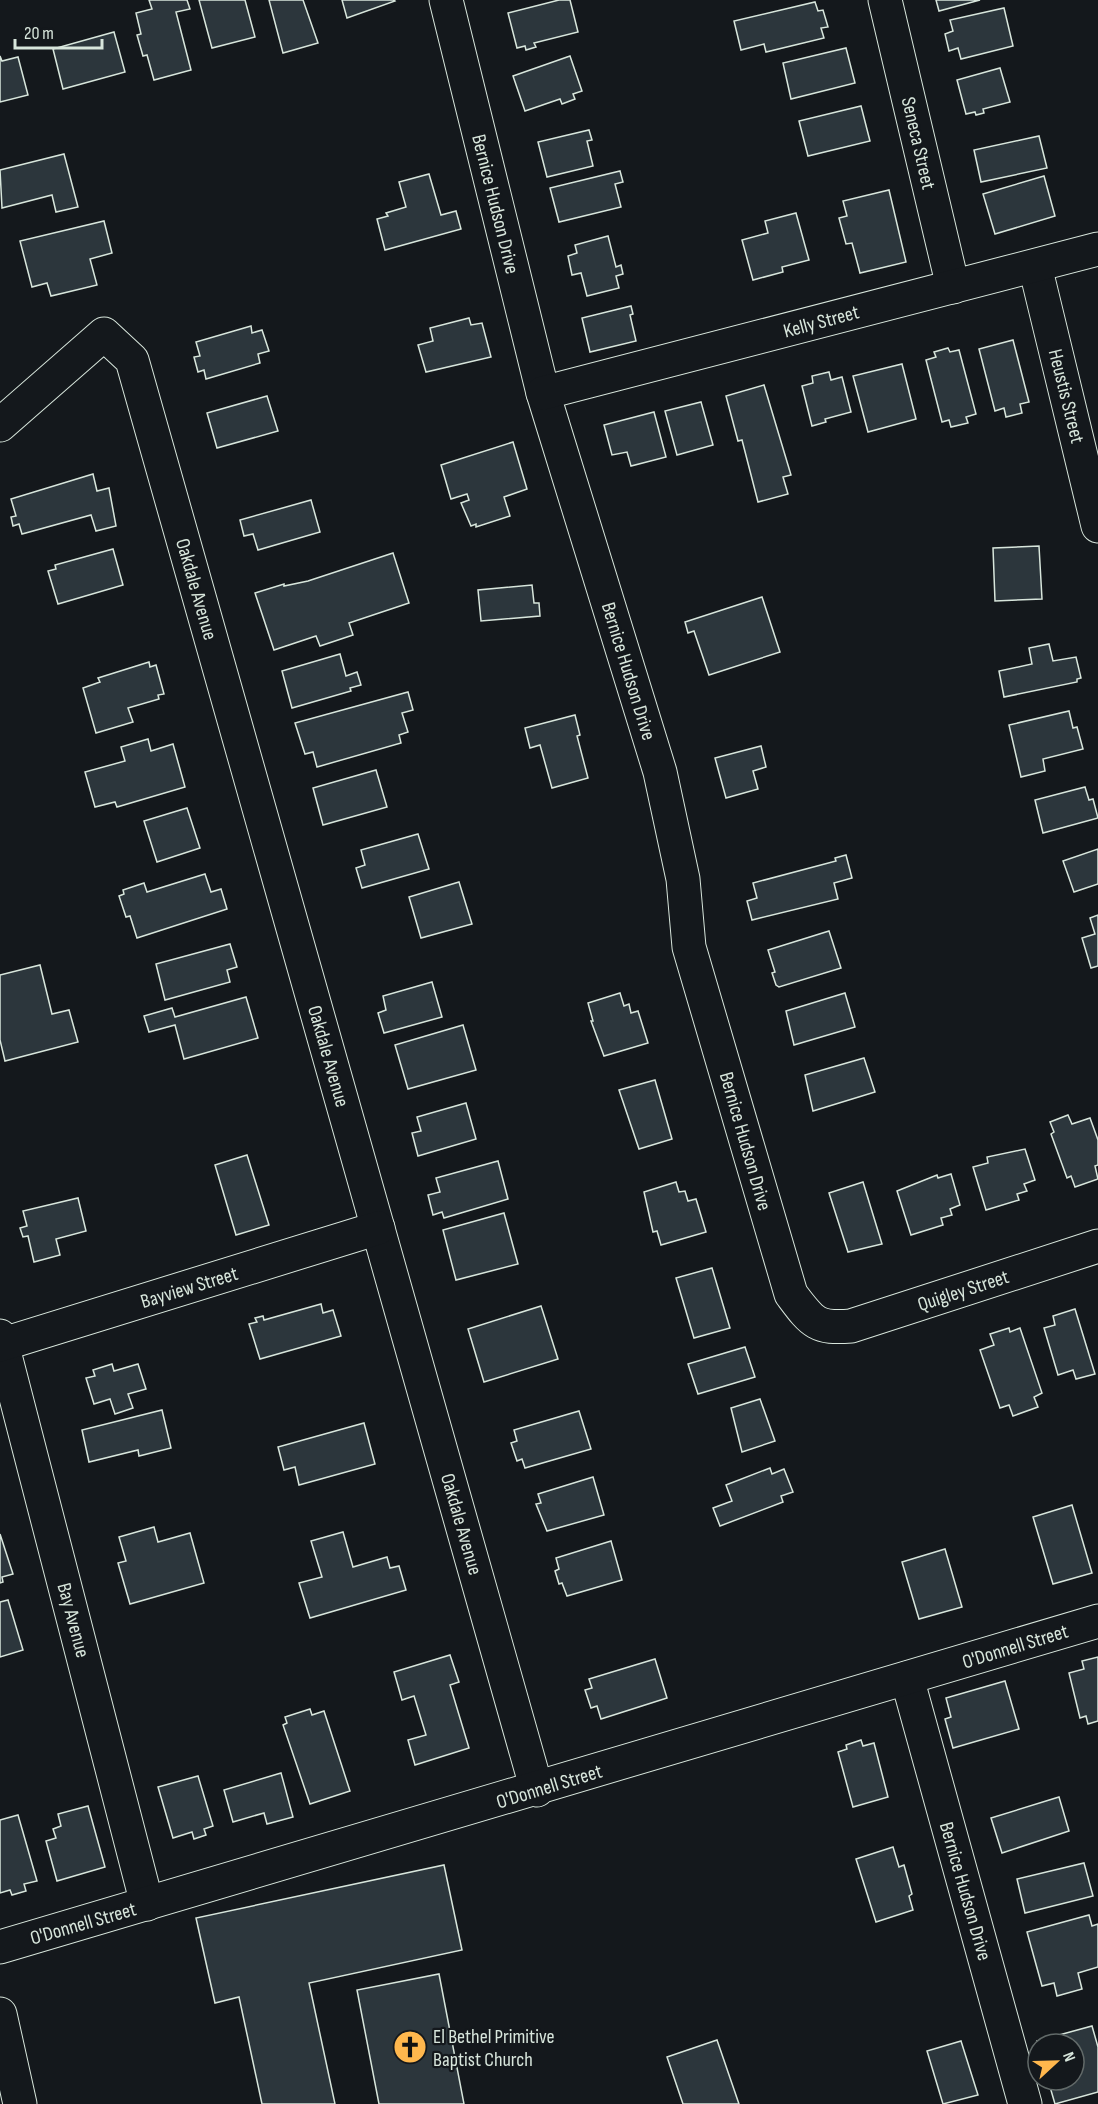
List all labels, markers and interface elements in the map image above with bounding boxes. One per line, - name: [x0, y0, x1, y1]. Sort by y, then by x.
- scale bar: [15, 12, 102, 50]
- text: 20 m: [24, 23, 54, 44]
- street label: Seneca Street: [896, 95, 940, 192]
- street label: Bernice Hudson Drive: [466, 132, 524, 277]
- street label: Kelly Street: [781, 300, 862, 344]
- street label: Heustis Street: [1043, 347, 1089, 446]
- street label: Oakdale Avenue: [170, 536, 222, 643]
- street label: Bernice Hudson Drive: [596, 599, 660, 743]
- street label: Oakdale Avenue: [302, 1003, 354, 1110]
- street label: Bernice Hudson Drive: [714, 1069, 776, 1213]
- street label: Bayview Street: [138, 1262, 241, 1314]
- street label: Quigley Street: [915, 1265, 1012, 1317]
- street label: Oakdale Avenue: [435, 1471, 487, 1578]
- street label: Bay Avenue: [52, 1580, 95, 1660]
- street label: O'Donnell Street: [960, 1620, 1071, 1674]
- street label: O'Donnell Street: [494, 1760, 605, 1814]
- street label: Bernice Hudson Drive: [934, 1819, 996, 1963]
- street label: O'Donnell Street: [28, 1897, 139, 1951]
- place label: El Bethel Primitive Baptist Church: [433, 2025, 555, 2072]
- church icon: El Bethel Primitive Baptist Church: [392, 2029, 428, 2065]
- north arrow: [1026, 2032, 1086, 2092]
- text: N: [1058, 2049, 1079, 2064]

